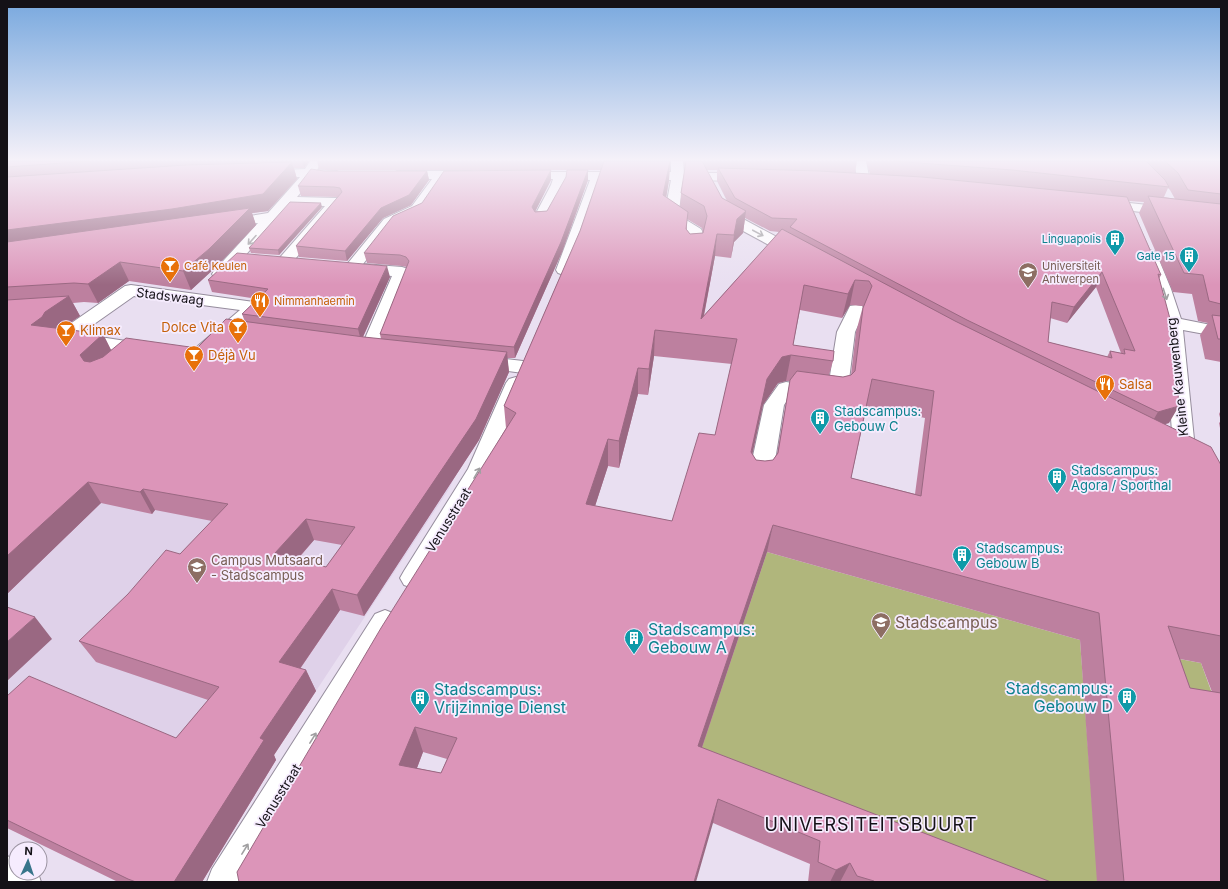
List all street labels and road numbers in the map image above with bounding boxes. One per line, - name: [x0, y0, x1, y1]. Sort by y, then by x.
- street label: Stadswaag: [135, 284, 205, 308]
- street label: Kleine Kauwenberg: [1163, 317, 1191, 437]
- street label: Venusstraat: [422, 485, 474, 555]
- street label: Venusstraat: [252, 761, 304, 831]

